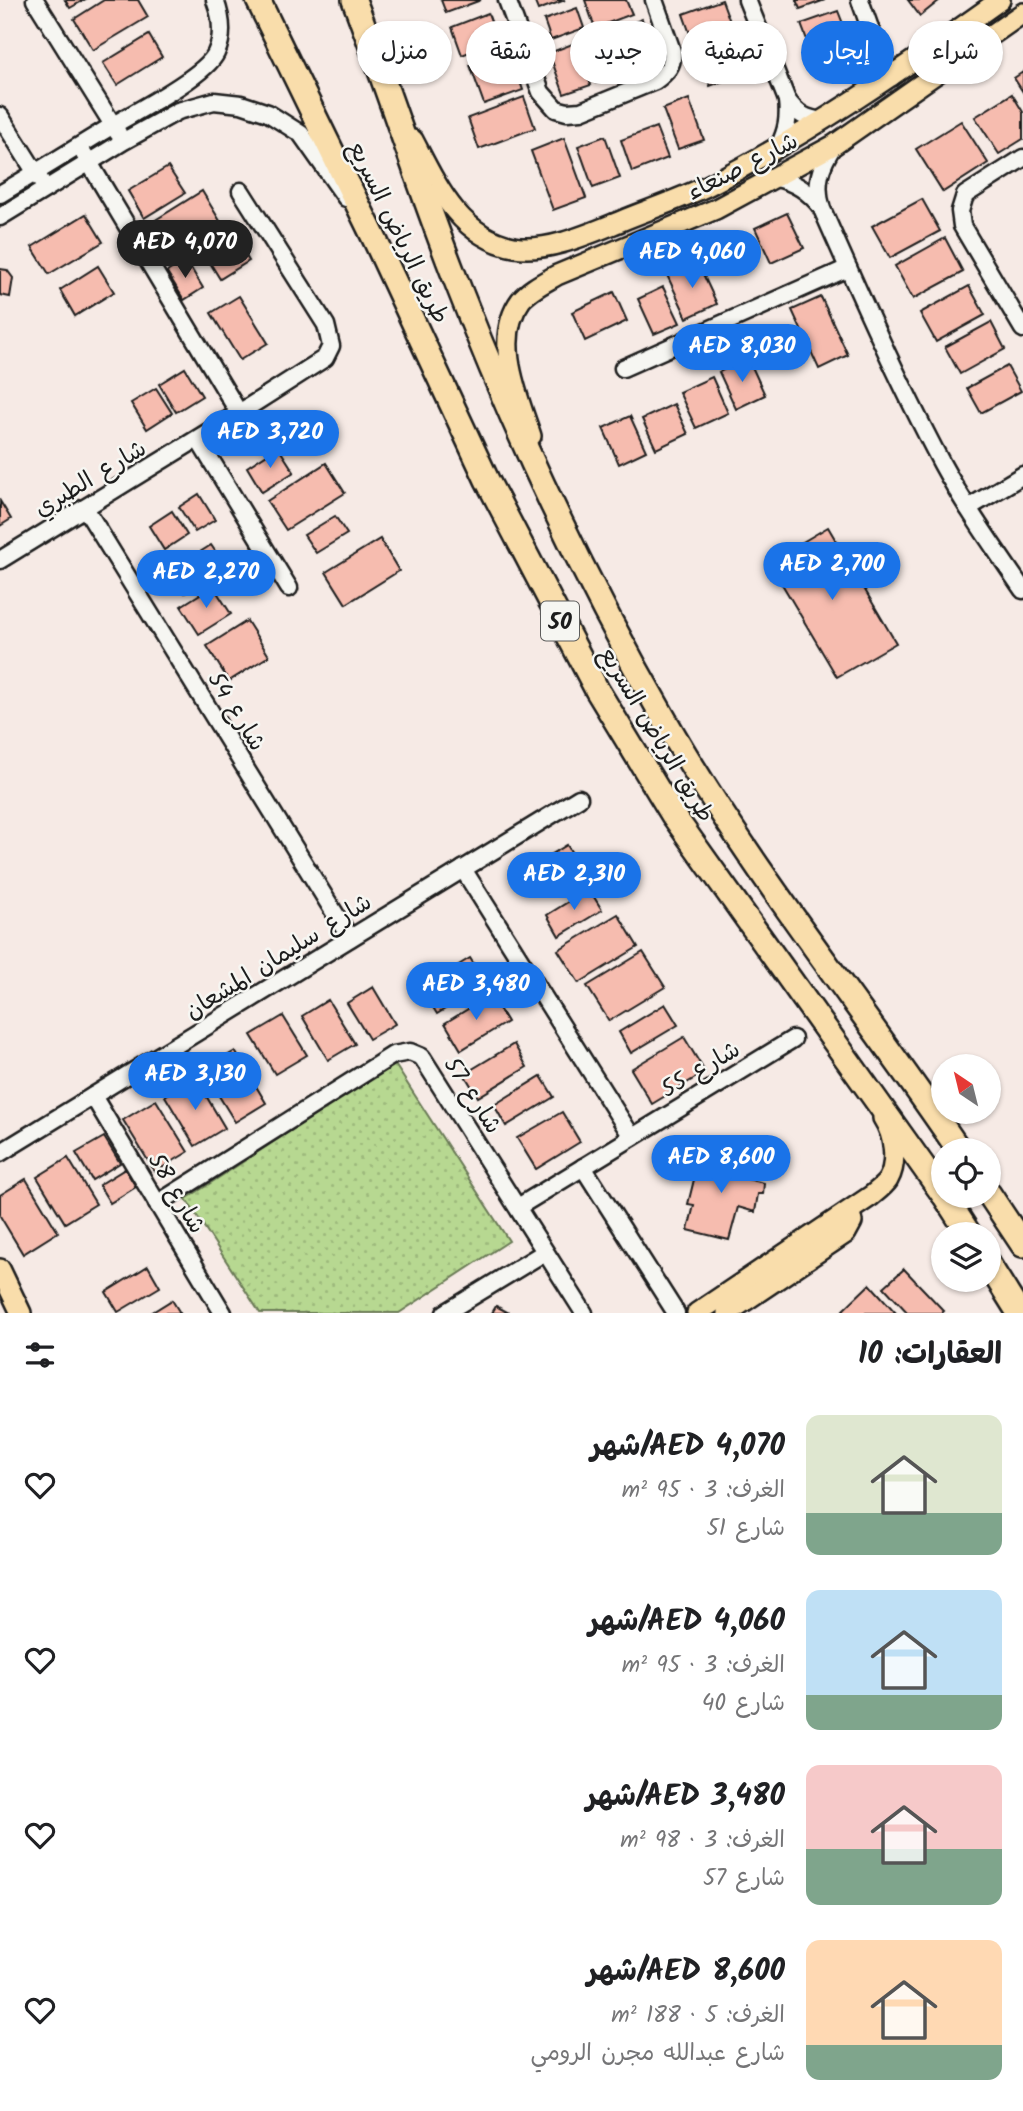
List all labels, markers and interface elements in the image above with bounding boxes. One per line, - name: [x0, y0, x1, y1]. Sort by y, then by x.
- chip: منزل: [357, 21, 452, 84]
- chip: شقة: [466, 21, 556, 84]
- chip: جديد: [570, 21, 667, 84]
- chip: تصفية: [681, 21, 787, 84]
- chip: إيجار: [801, 21, 894, 84]
- chip: شراء: [908, 21, 1003, 84]
- street label: شارع صنعاء: [680, 122, 806, 212]
- street label: طريق الرياض السريع: [336, 134, 459, 331]
- pin: AED 4,070: [105, 220, 265, 280]
- text: AED 4,070: [133, 225, 237, 261]
- pin: AED 4,060: [612, 230, 772, 290]
- text: AED 4,060: [639, 235, 745, 271]
- pin: AED 8,030: [662, 324, 822, 384]
- text: AED 8,030: [688, 329, 796, 365]
- pin: AED 3,720: [190, 410, 350, 470]
- text: AED 3,720: [217, 415, 323, 451]
- street label: شارع الطبري: [27, 430, 155, 528]
- pin: AED 2,700: [752, 542, 912, 602]
- text: AED 2,700: [779, 547, 885, 583]
- pin: AED 2,270: [126, 550, 286, 610]
- text: AED 2,270: [153, 555, 259, 591]
- road number: 50: [541, 601, 579, 640]
- street label: طريق الرياض السريع: [588, 639, 724, 830]
- street label: شارع 54: [196, 664, 275, 759]
- pin: AED 2,310: [494, 852, 654, 912]
- text: AED 2,310: [523, 857, 625, 893]
- street label: شارع سليمان المشعان: [177, 884, 380, 1031]
- pin: AED 3,480: [396, 962, 556, 1022]
- text: AED 3,480: [422, 967, 530, 1003]
- street label: شارع 55: [653, 1031, 748, 1109]
- street label: شارع 57: [432, 1049, 511, 1142]
- pin: AED 3,130: [115, 1052, 275, 1112]
- north arrow: [931, 1054, 1001, 1124]
- map controls: [931, 1054, 1001, 1292]
- text: AED 3,130: [144, 1057, 246, 1093]
- pin: AED 8,600: [641, 1136, 801, 1195]
- button: locate: [931, 1138, 1001, 1208]
- text: AED 8,600: [668, 1140, 775, 1176]
- street label: شارع 58: [136, 1146, 215, 1242]
- button: layers: [931, 1222, 1001, 1292]
- text: العقارات: 10: [858, 1331, 1002, 1379]
- icon: filters: [21, 1336, 59, 1374]
- text: AED 4,070/شهر: [591, 1423, 785, 1471]
- icon: home: [862, 1443, 946, 1527]
- icon: heart: [21, 1466, 59, 1504]
- text: الغرف: 3 · 95 m²: [622, 1473, 785, 1509]
- text: شارع 51: [706, 1511, 785, 1547]
- text: AED 4,060/شهر: [588, 1598, 785, 1646]
- icon: home: [862, 1618, 946, 1702]
- icon: heart: [21, 1641, 59, 1679]
- text: الغرف: 3 · 95 m²: [622, 1648, 785, 1684]
- text: شارع 40: [702, 1686, 785, 1722]
- text: AED 3,480/شهر: [586, 1773, 785, 1821]
- icon: home: [862, 1793, 946, 1877]
- icon: heart: [21, 1816, 59, 1854]
- text: الغرف: 3 · 98 m²: [620, 1823, 785, 1859]
- text: شارع 57: [703, 1861, 785, 1897]
- text: AED 8,600/شهر: [587, 1948, 785, 1996]
- icon: home: [862, 1968, 946, 2052]
- icon: heart: [21, 1991, 59, 2029]
- text: الغرف: 5 · 188 m²: [611, 1998, 785, 2034]
- text: شارع عبدالله مجرن الرومي: [530, 2036, 785, 2072]

